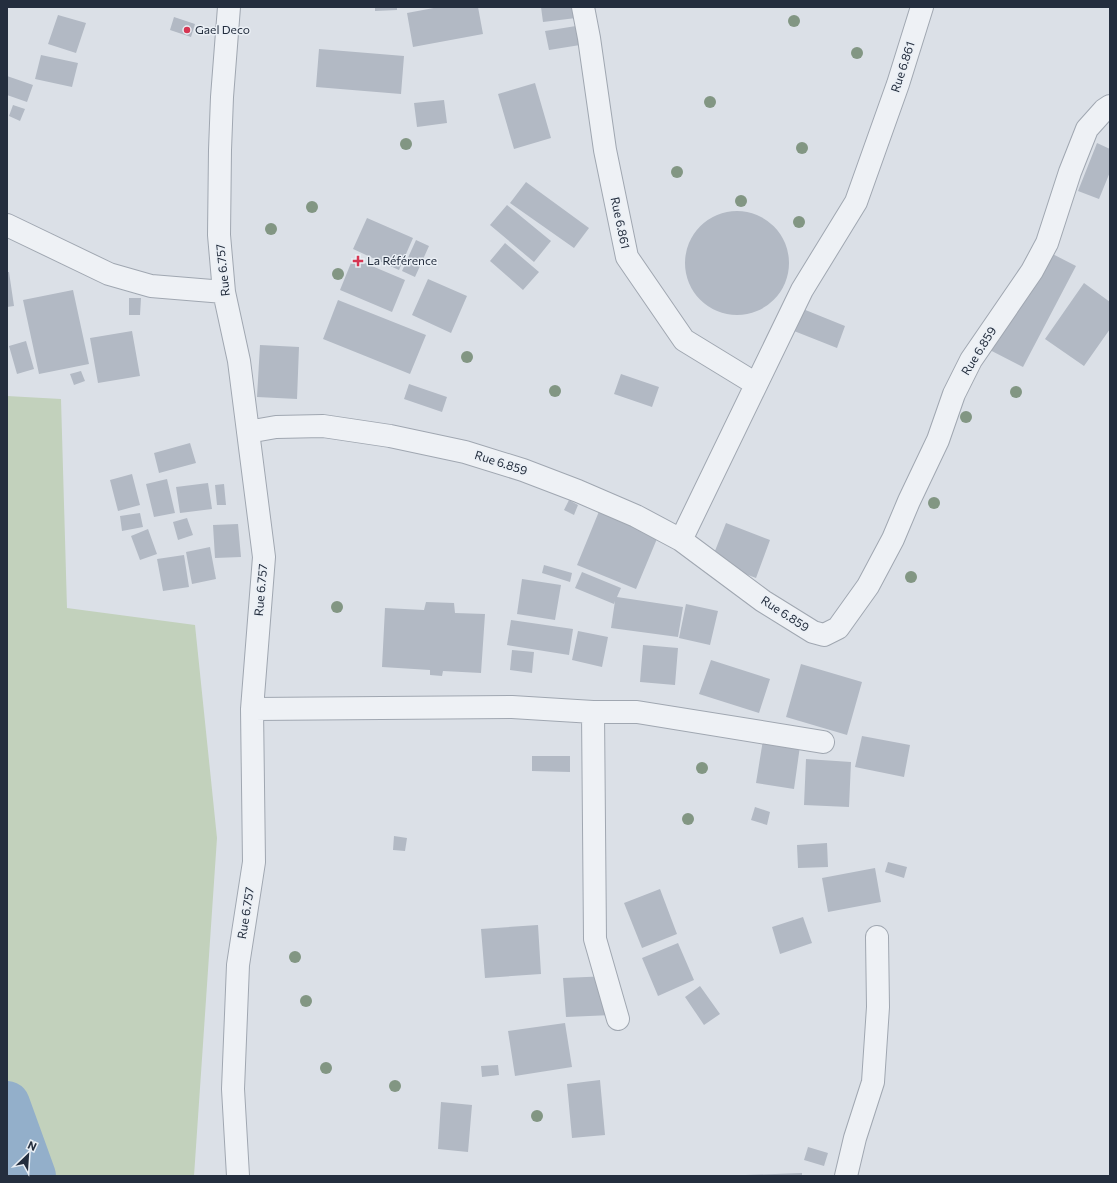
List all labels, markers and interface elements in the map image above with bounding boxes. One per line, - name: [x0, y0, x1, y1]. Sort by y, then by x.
- place label: Gael Deco: [195, 22, 250, 36]
- marker: Gael Deco: [182, 25, 192, 35]
- street label: Rue 6.861: [887, 39, 917, 94]
- street label: Rue 6.861: [609, 196, 633, 250]
- street label: Rue 6.757: [212, 243, 232, 297]
- place label: La Référence: [367, 253, 437, 267]
- marker: La Référence: [352, 255, 364, 267]
- street label: Rue 6.859: [958, 324, 999, 377]
- street label: Rue 6.859: [473, 447, 529, 477]
- street label: Rue 6.757: [251, 563, 269, 617]
- street label: Rue 6.859: [759, 592, 812, 634]
- street label: Rue 6.757: [234, 886, 256, 940]
- north arrow: [8, 1135, 48, 1175]
- text: N: [26, 1138, 39, 1153]

